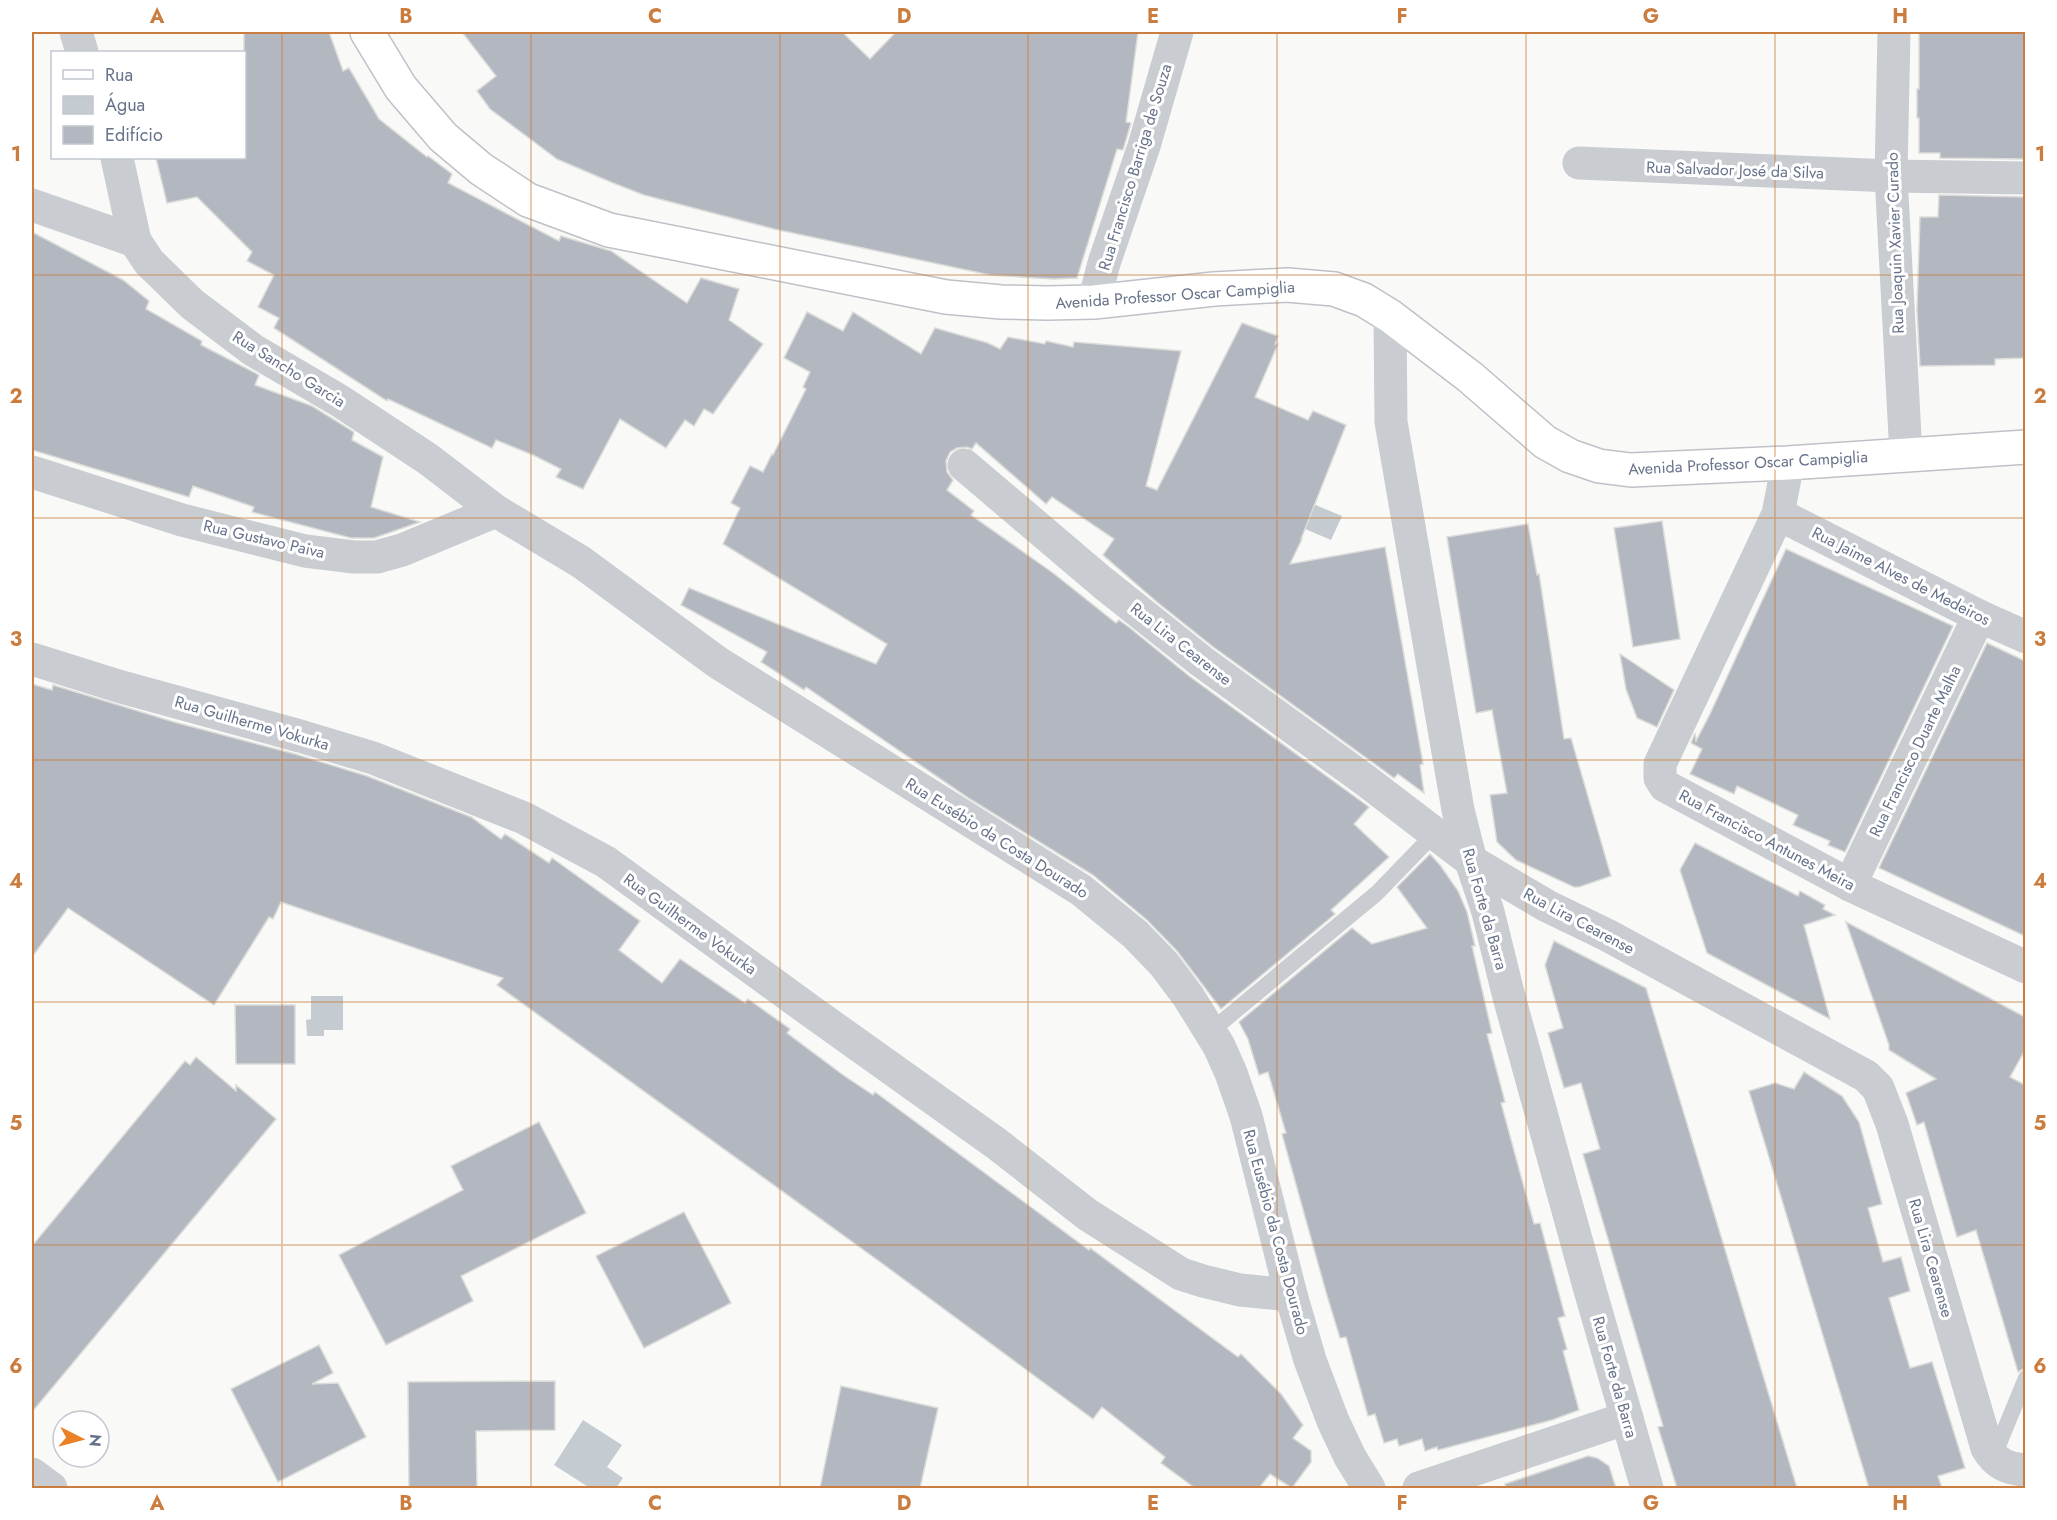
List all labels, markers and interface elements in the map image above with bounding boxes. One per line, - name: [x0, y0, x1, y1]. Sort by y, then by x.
- text: A: [149, 2, 165, 31]
- text: B: [399, 2, 413, 31]
- text: C: [648, 2, 662, 31]
- text: D: [897, 2, 911, 31]
- text: E: [1147, 2, 1159, 31]
- text: F: [1396, 2, 1408, 31]
- text: G: [1643, 2, 1659, 31]
- text: H: [1892, 2, 1908, 31]
- legend: [51, 51, 246, 159]
- street label: Rua Francisco Barriga de Souza: [1093, 61, 1177, 273]
- text: Rua: [105, 62, 133, 88]
- text: Água: [105, 92, 145, 118]
- text: Edifício: [105, 122, 163, 148]
- text: 1: [11, 140, 21, 169]
- text: 1: [2035, 140, 2045, 169]
- street label: Rua Joaquin Xavier Curado: [1880, 152, 1910, 334]
- street label: Rua Salvador José da Silva: [1646, 155, 1824, 185]
- street label: Avenida Professor Oscar Campiglia: [1055, 275, 1295, 315]
- street label: Rua Sancho Garcia: [228, 325, 350, 413]
- text: 2: [9, 382, 23, 411]
- text: 2: [2033, 382, 2047, 411]
- street label: Avenida Professor Oscar Campiglia: [1628, 445, 1868, 481]
- street label: Rua Gustavo Paiva: [201, 514, 327, 564]
- street label: Rua Jaime Alves de Medeiros: [1808, 521, 1994, 631]
- street label: Rua Lira Cearense: [1126, 597, 1236, 691]
- text: 3: [10, 625, 22, 654]
- text: 3: [2034, 625, 2046, 654]
- street label: Rua Francisco Duarte Malha: [1863, 661, 1967, 841]
- street label: Rua Guilherme Vokurka: [172, 690, 332, 756]
- street label: Rua Eusébio da Costa Dourado: [901, 772, 1093, 904]
- street label: Rua Francisco Antunes Meira: [1675, 784, 1859, 896]
- street label: Rua Forte da Barra: [1457, 846, 1513, 972]
- text: 4: [9, 867, 23, 896]
- text: 4: [2033, 867, 2047, 896]
- street label: Rua Guilherme Vokurka: [619, 868, 761, 980]
- street label: Rua Lira Cearense: [1519, 882, 1639, 960]
- text: 5: [10, 1109, 23, 1138]
- text: 5: [2034, 1109, 2047, 1138]
- street label: Rua Eusébio da Costa Dourado: [1237, 1127, 1315, 1337]
- street label: Rua Lira Cearense: [1903, 1196, 1959, 1320]
- street label: Rua Forte da Barra: [1587, 1314, 1643, 1440]
- text: 6: [9, 1352, 23, 1381]
- text: 6: [2033, 1352, 2047, 1381]
- north arrow: [51, 1409, 111, 1469]
- text: N: [83, 1433, 108, 1448]
- text: A: [149, 1489, 165, 1518]
- text: B: [399, 1489, 413, 1518]
- text: C: [648, 1489, 662, 1518]
- text: D: [897, 1489, 911, 1518]
- text: E: [1147, 1489, 1159, 1518]
- text: F: [1396, 1489, 1408, 1518]
- text: G: [1643, 1489, 1659, 1518]
- text: H: [1892, 1489, 1908, 1518]

